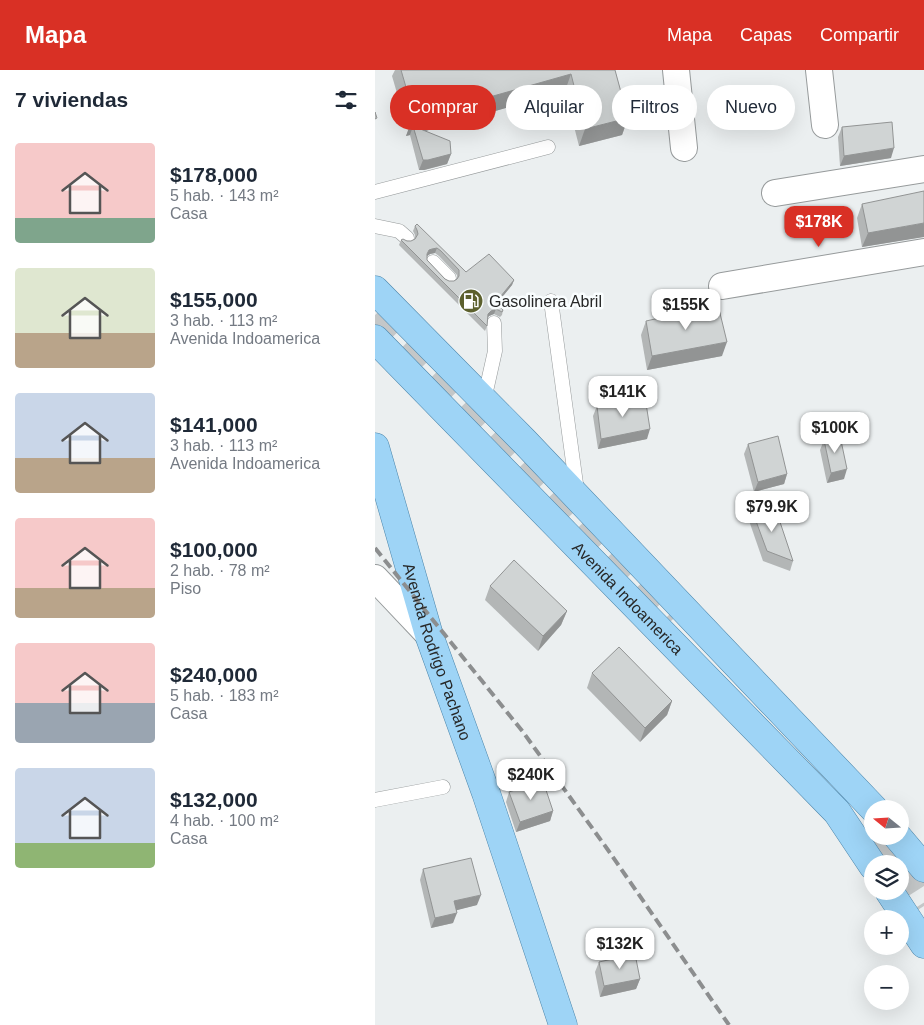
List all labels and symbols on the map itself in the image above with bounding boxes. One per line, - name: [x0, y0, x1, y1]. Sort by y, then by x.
- pin: $178K: [784, 206, 854, 248]
- fuel station icon: Gasolinera Abril: [458, 288, 484, 314]
- pin: $155K: [651, 288, 721, 331]
- place label: Gasolinera Abril: [489, 293, 602, 310]
- pin: $141K: [588, 376, 658, 418]
- pin: $100K: [800, 412, 870, 454]
- pin: $79.9K: [731, 490, 813, 533]
- street label: Avenida Indoamerica: [569, 539, 686, 658]
- street label: Avenida Rodrigo Pachano: [400, 561, 474, 743]
- pin: $240K: [496, 758, 566, 801]
- north arrow: [864, 800, 909, 845]
- pin: $132K: [585, 928, 655, 970]

